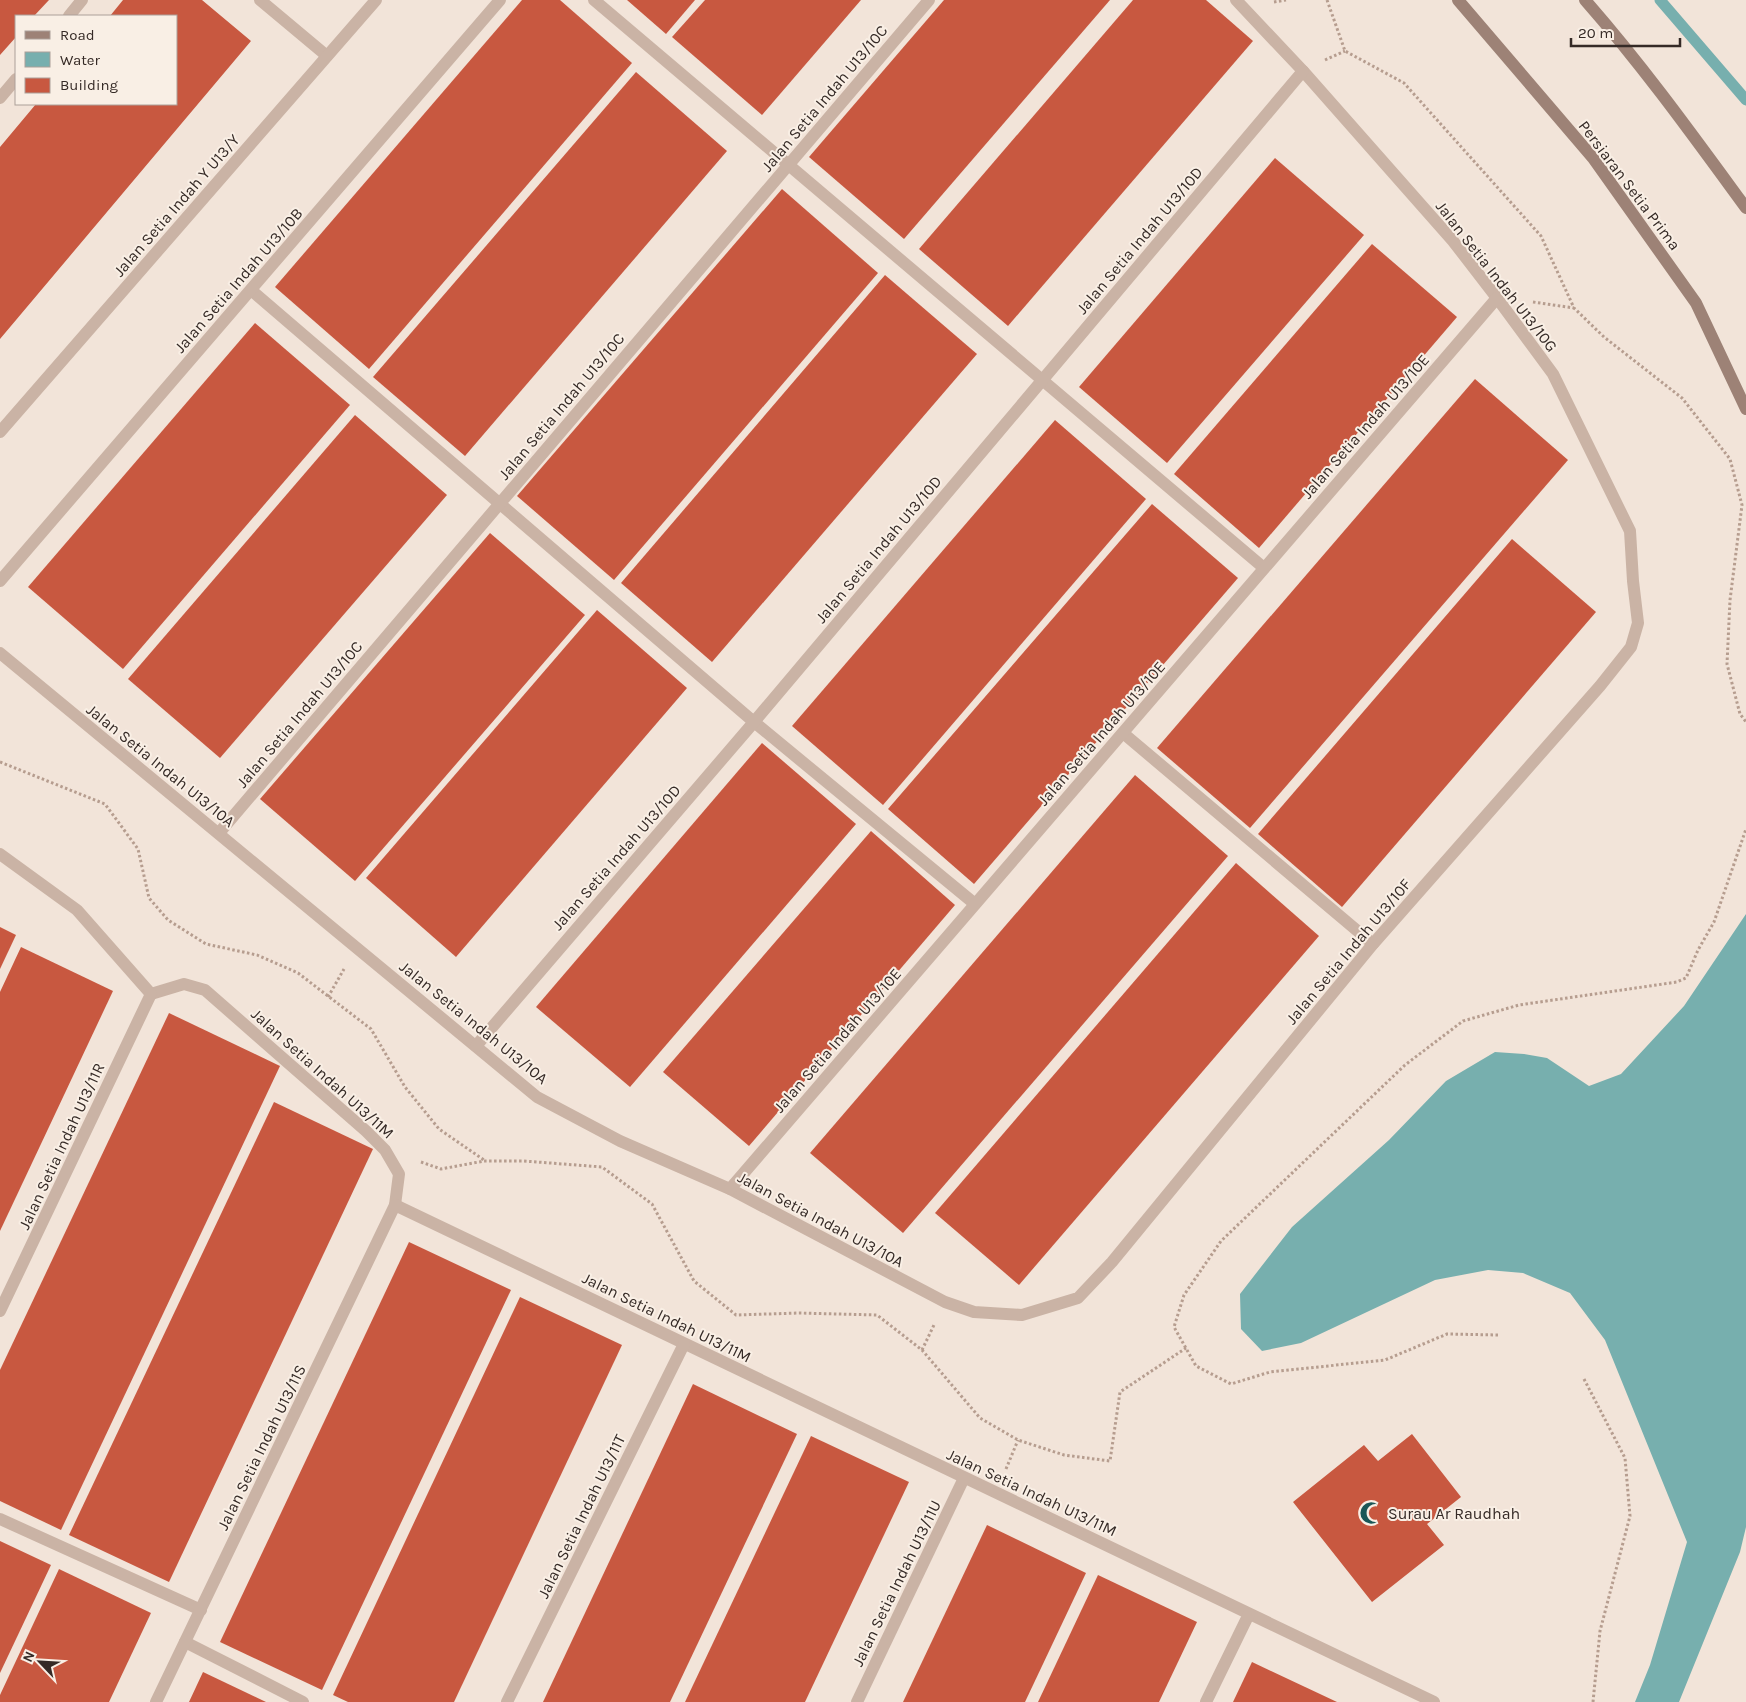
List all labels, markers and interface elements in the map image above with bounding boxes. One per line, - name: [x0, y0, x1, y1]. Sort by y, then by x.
- legend: [15, 15, 178, 105]
- scale bar: [1571, 15, 1680, 47]
- street label: Jalan Setia Indah U13/10C: [757, 21, 892, 176]
- text: 20 m: [1578, 24, 1613, 42]
- text: Road: [60, 26, 95, 44]
- text: Water: [60, 51, 101, 69]
- text: Building: [60, 76, 118, 94]
- street label: Persiaran Setia Prima: [1575, 117, 1685, 254]
- street label: Jalan Setia Indah Y U13/Y: [109, 130, 244, 280]
- street label: Jalan Setia Indah U13/10D: [1072, 163, 1207, 318]
- street label: Jalan Setia Indah U13/10G: [1432, 197, 1561, 356]
- street label: Jalan Setia Indah U13/10B: [170, 204, 307, 357]
- street label: Jalan Setia Indah U13/10C: [494, 329, 629, 484]
- street label: Jalan Setia Indah U13/10E: [1298, 350, 1433, 502]
- street label: Jalan Setia Indah U13/10D: [811, 472, 946, 627]
- street label: Jalan Setia Indah U13/10C: [232, 637, 367, 792]
- street label: Jalan Setia Indah U13/10E: [1034, 657, 1169, 809]
- street label: Jalan Setia Indah U13/10A: [83, 700, 239, 831]
- street label: Jalan Setia Indah U13/10D: [548, 781, 685, 934]
- street label: Jalan Setia Indah U13/10F: [1282, 875, 1415, 1028]
- street label: Jalan Setia Indah U13/10A: [396, 957, 552, 1088]
- street label: Jalan Setia Indah U13/10E: [770, 964, 905, 1116]
- street label: Jalan Setia Indah U13/11M: [247, 1004, 398, 1142]
- street label: Jalan Setia Indah U13/11R: [14, 1060, 108, 1233]
- street label: Jalan Setia Indah U13/10A: [735, 1168, 907, 1271]
- street label: Jalan Setia Indah U13/11M: [579, 1268, 754, 1367]
- street label: Jalan Setia Indah U13/11S: [213, 1361, 310, 1533]
- street label: Jalan Setia Indah U13/11T: [533, 1431, 629, 1601]
- street label: Jalan Setia Indah U13/11M: [944, 1445, 1120, 1540]
- street label: Jalan Setia Indah U13/11U: [848, 1497, 945, 1669]
- mosque icon: Surau Ar Raudhah: [1358, 1500, 1384, 1526]
- place label: Surau Ar Raudhah: [1388, 1504, 1520, 1523]
- north arrow: [15, 1637, 65, 1687]
- text: N: [19, 1649, 38, 1665]

